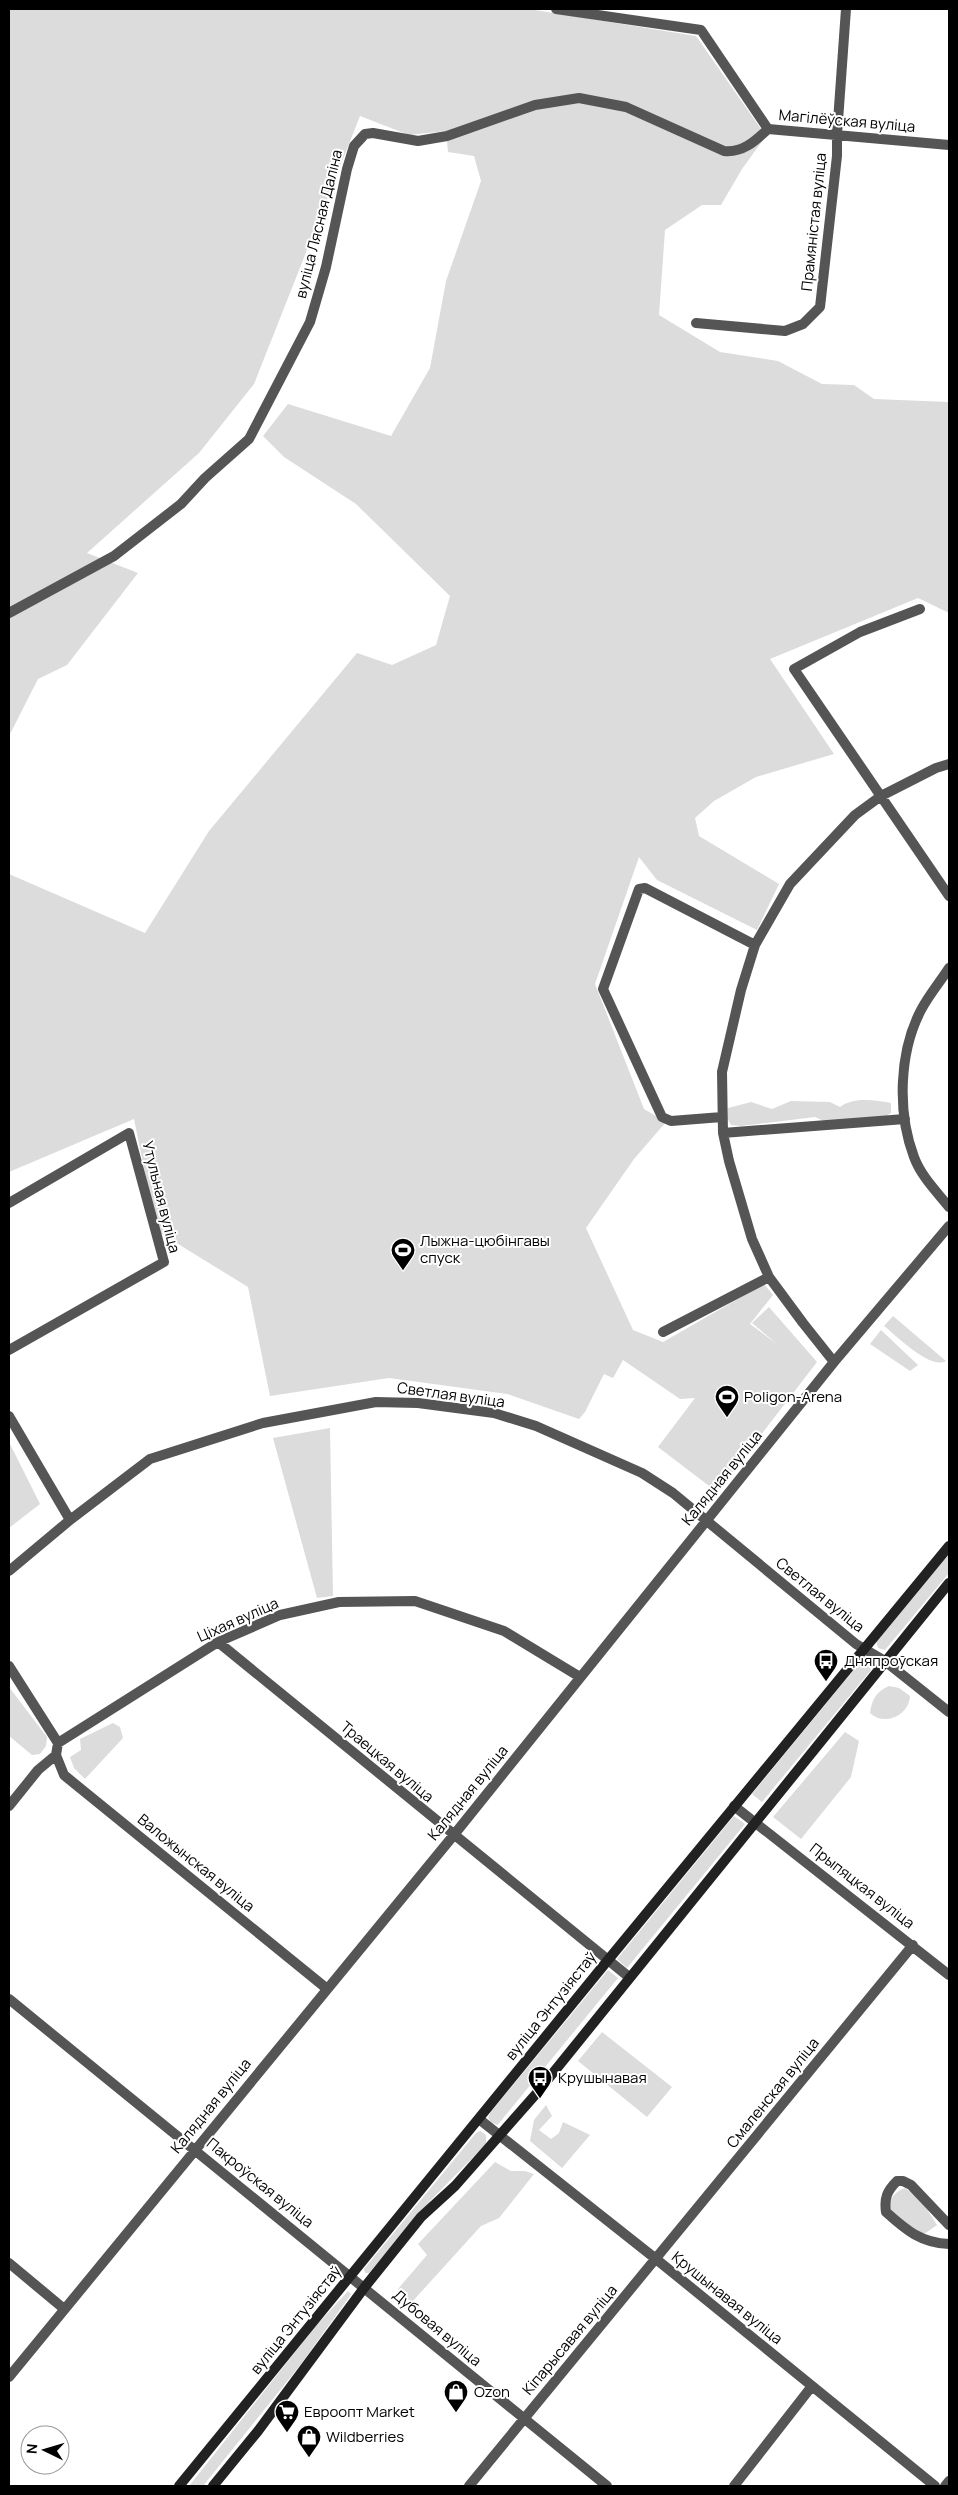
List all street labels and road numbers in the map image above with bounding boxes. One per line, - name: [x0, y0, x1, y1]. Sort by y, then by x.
- street label: Магілёўская вуліца: [778, 104, 916, 137]
- street label: вуліца Лясная Даліна: [290, 147, 347, 300]
- street label: Прамяністая вуліца: [796, 152, 831, 292]
- street label: Утульная вуліца: [137, 1139, 186, 1255]
- street label: Светлая вуліца: [396, 1377, 506, 1412]
- street label: Калядная вуліца: [677, 1426, 767, 1530]
- street label: Светлая вуліца: [772, 1552, 869, 1637]
- street label: Ціхая вуліца: [194, 1592, 282, 1647]
- street label: Траецкая вуліца: [336, 1716, 438, 1807]
- street label: Калядная вуліца: [423, 1741, 513, 1845]
- street label: Валожынская вуліца: [133, 1809, 259, 1916]
- street label: Прыпяцкая вуліца: [805, 1838, 919, 1933]
- street label: вуліца Энтузіястаў: [500, 1947, 601, 2064]
- street label: Смаленская вуліца: [722, 2033, 824, 2152]
- street label: Калядная вуліца: [166, 2054, 256, 2158]
- street label: Пакроўская вуліца: [202, 2133, 318, 2232]
- street label: Крушынавая вуліца: [667, 2246, 787, 2349]
- street label: вуліца Энтузіястаў: [245, 2261, 346, 2378]
- street label: Кіпарысавая вуліца: [517, 2280, 622, 2399]
- street label: Дубовая вуліца: [389, 2284, 486, 2371]

